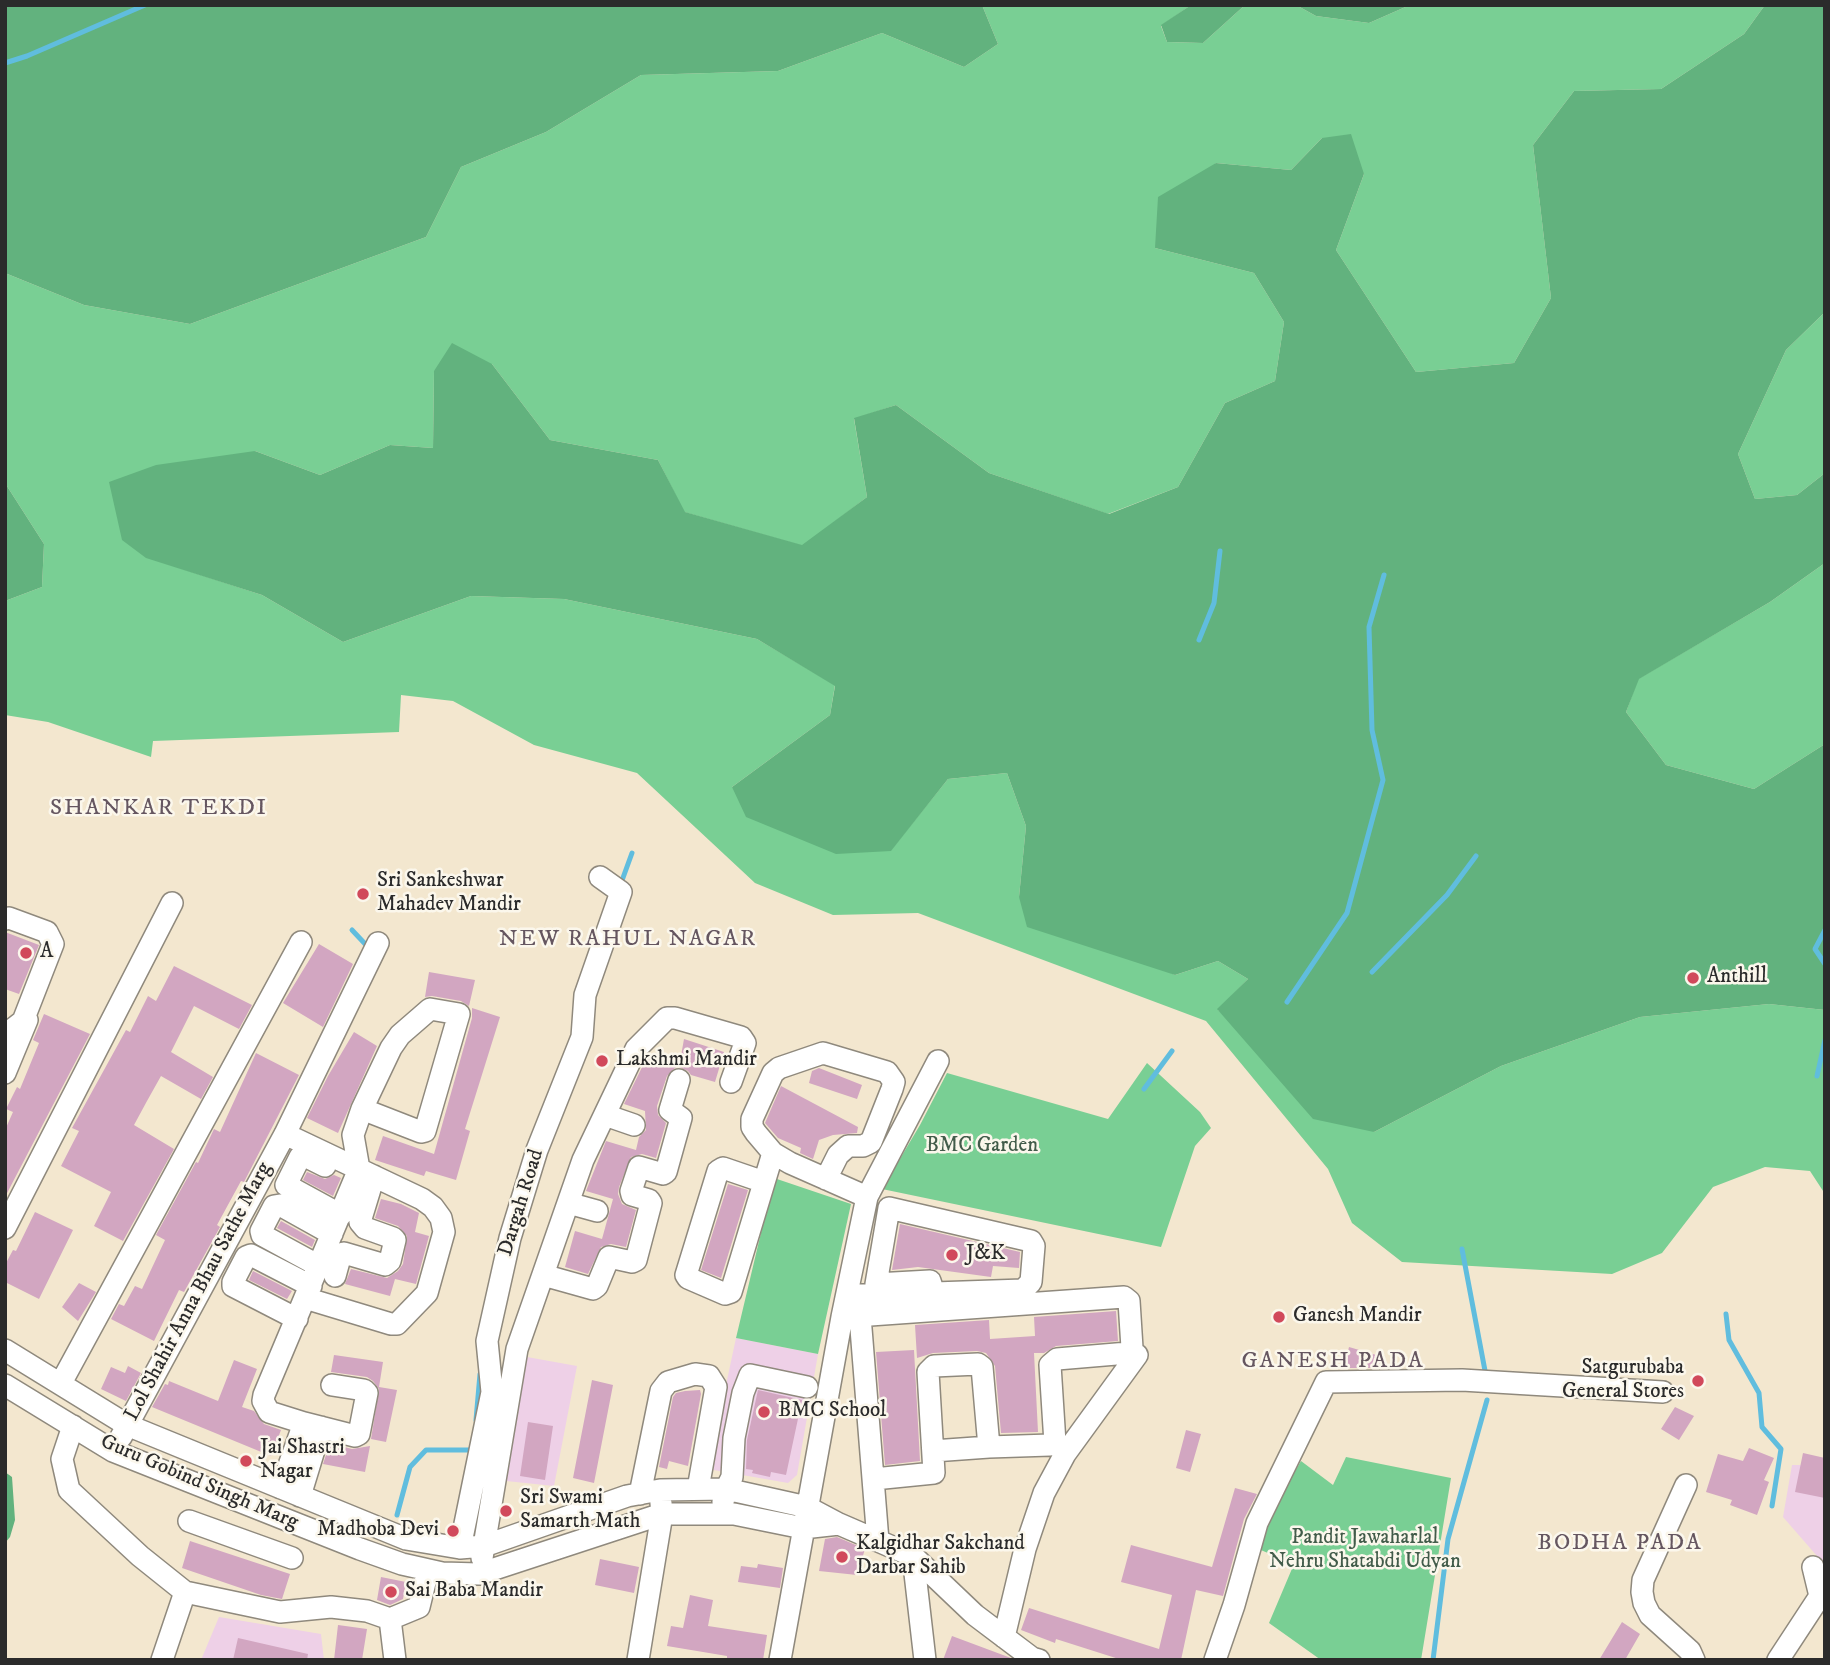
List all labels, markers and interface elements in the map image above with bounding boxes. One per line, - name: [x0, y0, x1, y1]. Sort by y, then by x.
- district label: SHANKAR TEKDI: [52, 795, 266, 823]
- place label: Sri Sankeshwar Mahadev Mandir: [377, 869, 521, 919]
- marker: Sri Sankeshwar Mahadev Mandir: [355, 886, 371, 902]
- district label: NEW RAHUL NAGAR: [501, 926, 755, 954]
- place label: A: [40, 940, 53, 966]
- marker: A: [18, 945, 34, 961]
- place label: Anthill: [1707, 965, 1767, 991]
- marker: Anthill: [1685, 970, 1701, 986]
- place label: Lakshmi Mandir: [616, 1048, 757, 1074]
- marker: Lakshmi Mandir: [594, 1053, 610, 1069]
- park label: BMC Garden: [926, 1134, 1038, 1160]
- street label: Dargah Road: [494, 1146, 550, 1260]
- street label: Lol Shahir Anna Bhau Sathe Marg: [120, 1158, 278, 1426]
- place label: J&K: [966, 1242, 1005, 1268]
- marker: J&K: [944, 1247, 960, 1263]
- place label: Ganesh Mandir: [1293, 1304, 1421, 1330]
- marker: Ganesh Mandir: [1271, 1309, 1287, 1325]
- district label: GANESH PADA: [1243, 1348, 1423, 1376]
- place label: Satgurubaba General Stores: [1562, 1356, 1684, 1406]
- marker: Satgurubaba General Stores: [1690, 1373, 1706, 1389]
- place label: BMC School: [778, 1399, 886, 1425]
- marker: BMC School: [756, 1404, 772, 1420]
- street label: Guru Gobind Singh Marg: [96, 1430, 302, 1536]
- place label: Jai Shastri Nagar: [260, 1436, 345, 1486]
- marker: Jai Shastri Nagar: [238, 1453, 254, 1469]
- place label: Sri Swami Samarth Math: [520, 1486, 641, 1536]
- marker: Sri Swami Samarth Math: [498, 1503, 514, 1519]
- place label: Madhoba Devi: [317, 1518, 439, 1544]
- marker: Madhoba Devi: [445, 1523, 461, 1539]
- park label: Pandit Jawaharlal Nehru Shatabdi Udyan: [1269, 1526, 1461, 1576]
- district label: BODHA PADA: [1539, 1530, 1701, 1558]
- place label: Kalgidhar Sakchand Darbar Sahib: [856, 1532, 1025, 1582]
- marker: Kalgidhar Sakchand Darbar Sahib: [834, 1549, 850, 1565]
- place label: Sai Baba Mandir: [405, 1579, 543, 1605]
- marker: Sai Baba Mandir: [383, 1584, 399, 1600]

